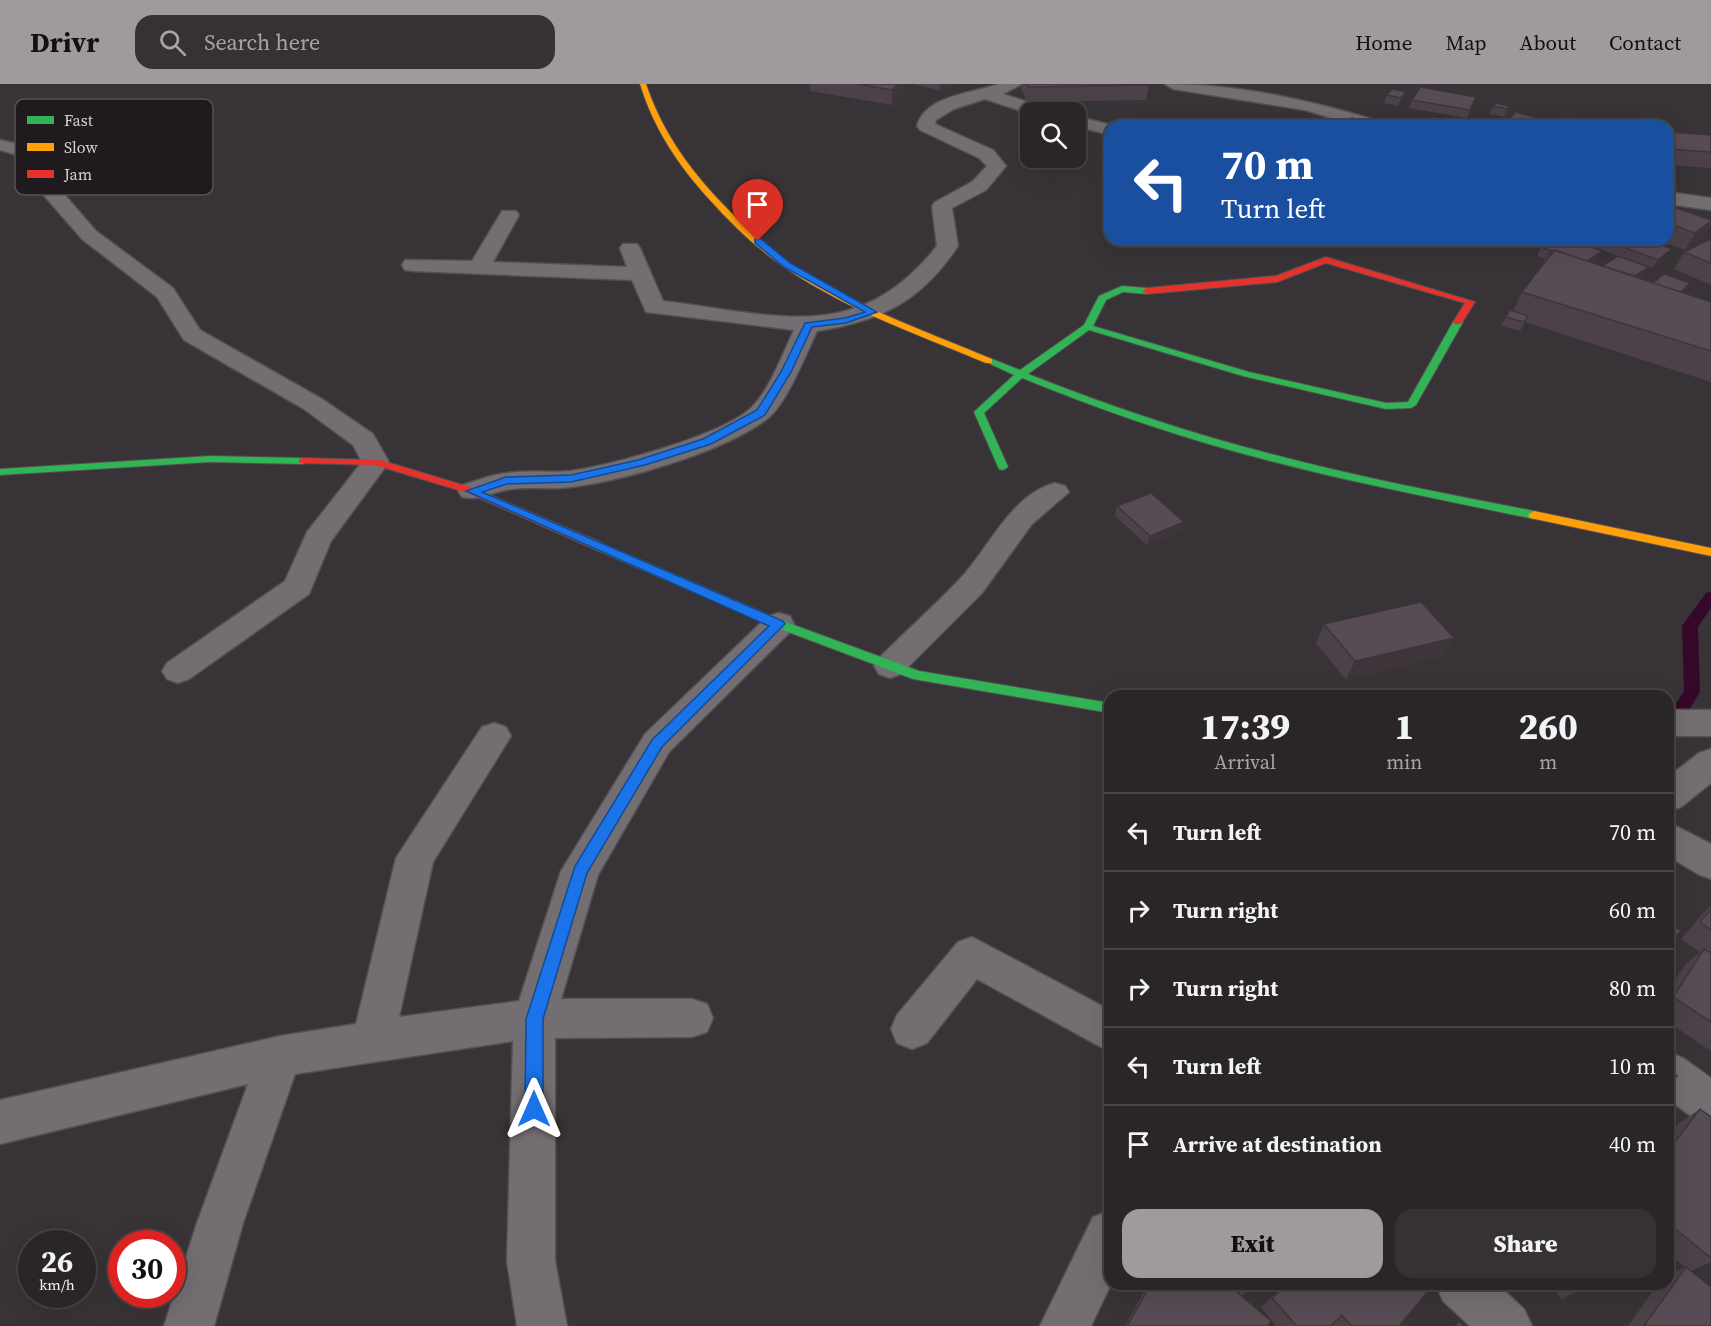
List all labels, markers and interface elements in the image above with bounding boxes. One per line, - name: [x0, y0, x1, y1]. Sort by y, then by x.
- search box: [135, 15, 555, 69]
- text: Drivr: [30, 23, 99, 61]
- icon: search: [156, 26, 189, 59]
- text: Search here: [204, 27, 320, 57]
- text: Home: [1355, 28, 1413, 57]
- text: Map: [1446, 28, 1487, 57]
- text: About: [1520, 28, 1576, 57]
- text: Contact: [1609, 28, 1681, 57]
- legend: [15, 99, 213, 195]
- map controls: [1020, 102, 1086, 168]
- button: search: [1020, 102, 1086, 168]
- text: Fast: [64, 109, 94, 131]
- text: 70 m: [1221, 135, 1314, 193]
- text: Slow: [64, 136, 99, 158]
- icon: left: [1122, 144, 1200, 222]
- text: Jam: [63, 163, 92, 185]
- pin: [732, 179, 783, 241]
- icon: arrive: [741, 188, 774, 221]
- text: Turn left: [1221, 190, 1325, 227]
- text: 17:39: [1200, 702, 1290, 751]
- text: 1: [1394, 702, 1414, 751]
- text: 260: [1518, 702, 1578, 751]
- text: Arrival: [1214, 748, 1276, 776]
- text: min: [1386, 748, 1422, 776]
- text: m: [1539, 748, 1557, 776]
- icon: left: [1122, 816, 1155, 849]
- text: Turn left: [1173, 817, 1261, 847]
- text: 70 m: [1609, 817, 1656, 847]
- icon: right: [1122, 894, 1155, 927]
- text: Turn right: [1173, 895, 1278, 925]
- text: 60 m: [1609, 895, 1656, 925]
- icon: right: [1122, 972, 1155, 1005]
- text: Turn right: [1173, 973, 1278, 1003]
- text: 80 m: [1609, 973, 1656, 1003]
- icon: left: [1122, 1050, 1155, 1083]
- text: Turn left: [1173, 1051, 1261, 1081]
- text: 10 m: [1609, 1051, 1656, 1081]
- position arrow: [502, 1077, 566, 1141]
- icon: arrive: [1122, 1128, 1155, 1161]
- text: Arrive at destination: [1173, 1129, 1382, 1159]
- text: 40 m: [1609, 1129, 1656, 1159]
- button: Exit: [1122, 1209, 1383, 1278]
- button: Share: [1395, 1209, 1656, 1278]
- speed limit sign: 30: [108, 1230, 186, 1308]
- text: 26: [41, 1241, 73, 1282]
- text: km/h: [39, 1274, 75, 1295]

